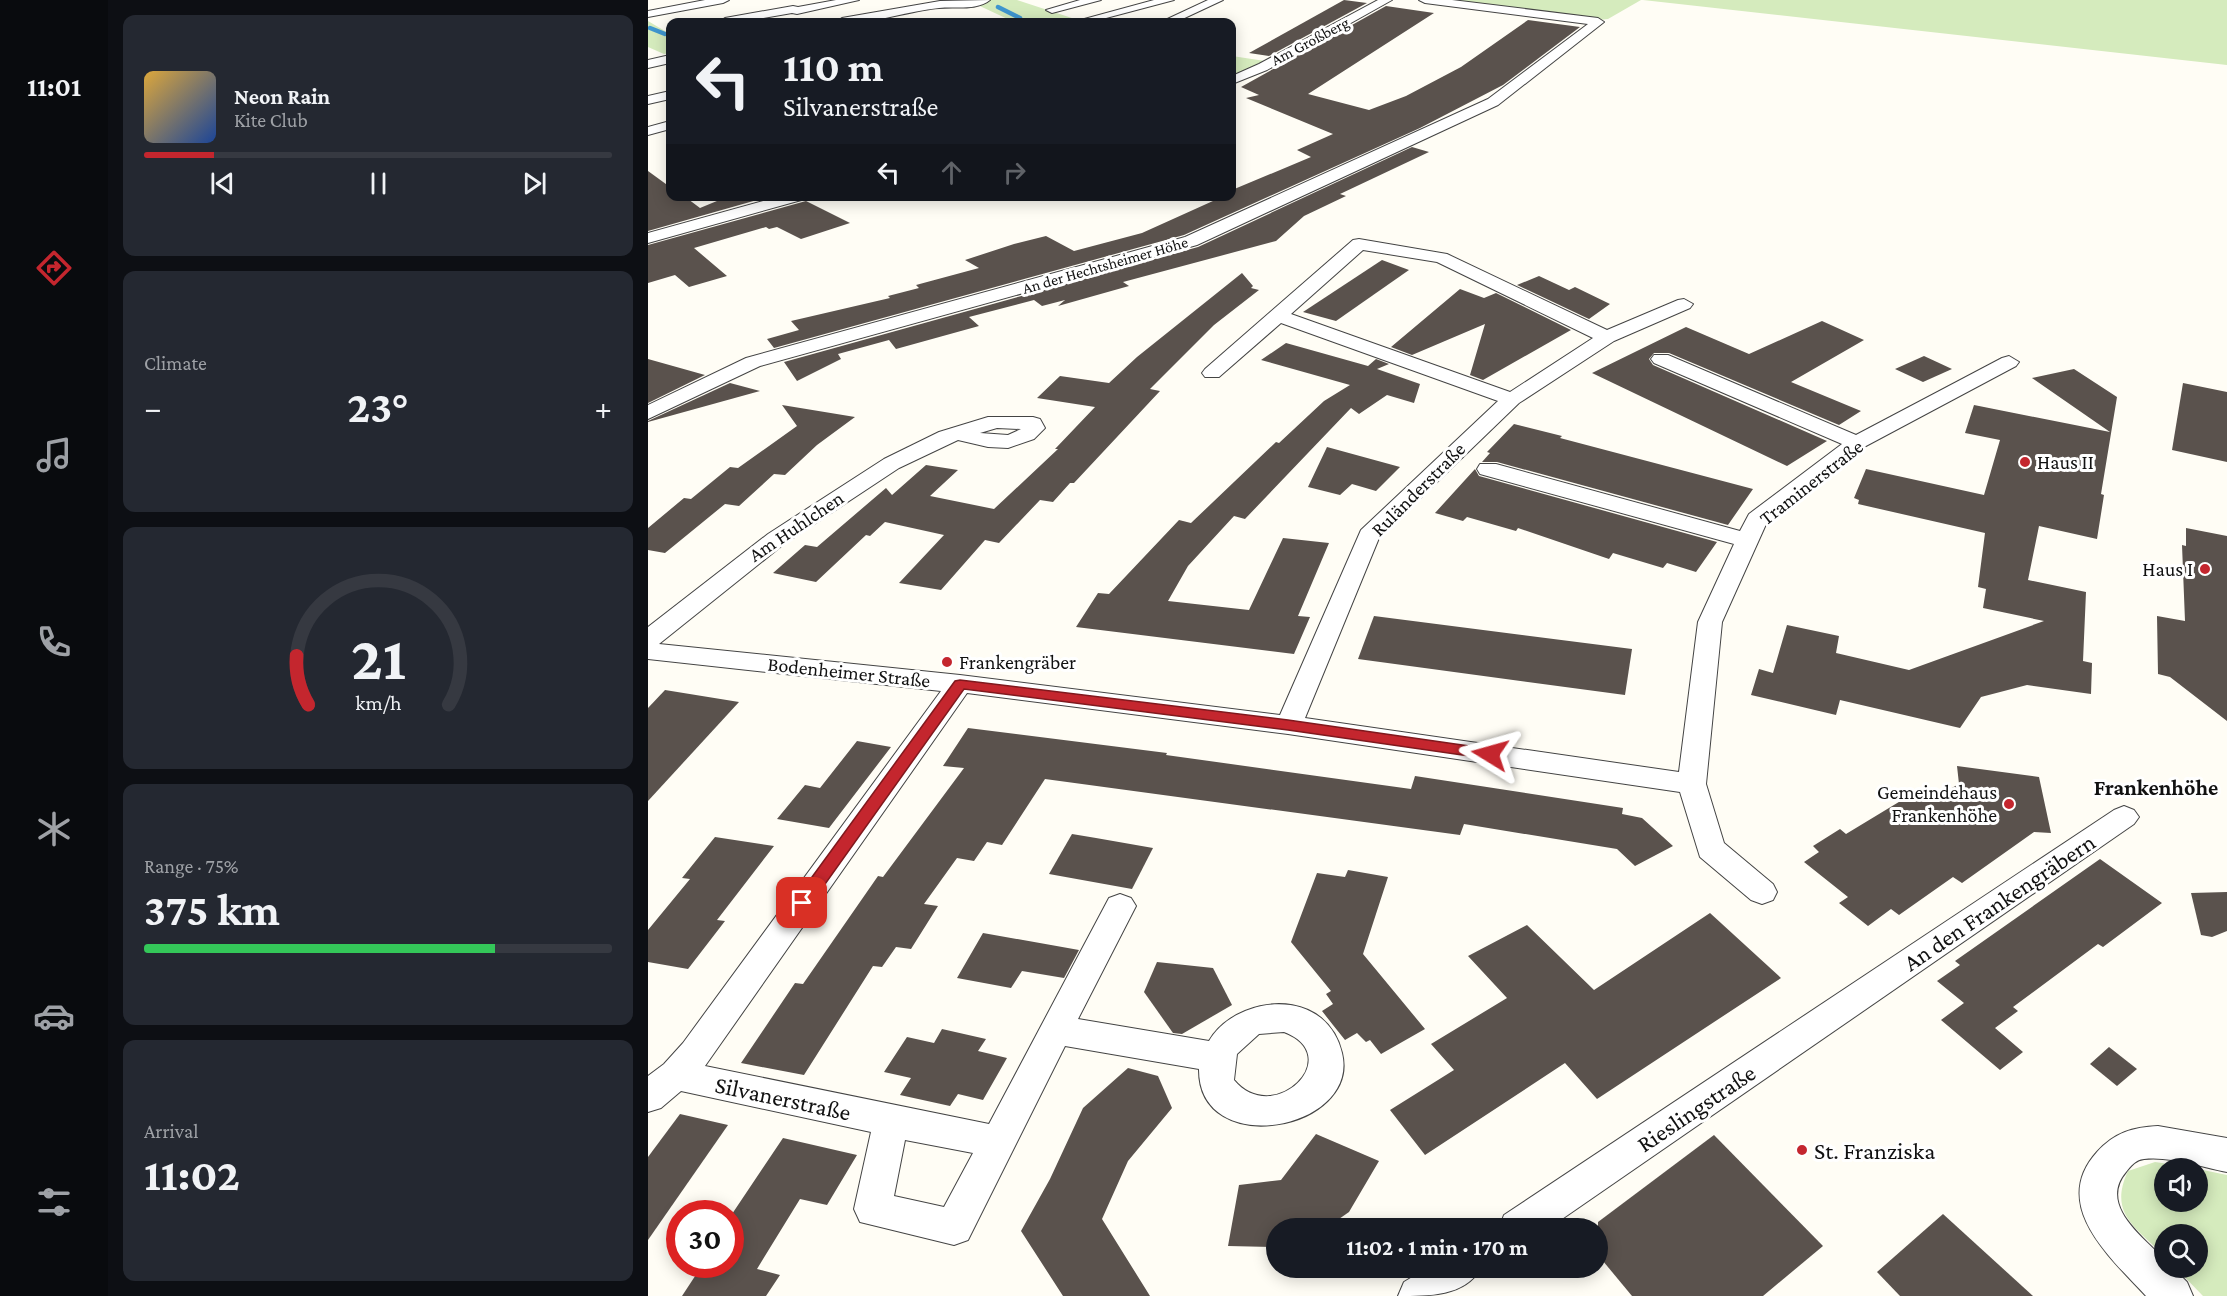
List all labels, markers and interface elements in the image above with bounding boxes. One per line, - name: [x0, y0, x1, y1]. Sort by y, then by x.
- street label: Am Großberg: [1268, 13, 1352, 69]
- icon: left: [684, 42, 762, 120]
- text: 110 m: [783, 43, 884, 90]
- text: 11:01: [27, 72, 81, 102]
- text: Neon Rain: [234, 84, 330, 109]
- text: Silvanerstraße: [783, 92, 938, 122]
- text: Kite Club: [234, 109, 308, 131]
- icon: left: [872, 156, 905, 189]
- icon: ahead: [935, 156, 968, 189]
- icon: right: [998, 156, 1031, 189]
- icon: previous: [206, 167, 239, 200]
- icon: pause: [362, 167, 395, 200]
- icon: next: [518, 167, 551, 200]
- street label: An der Hechtsheimer Höhe: [1020, 233, 1190, 297]
- icon: directions: [33, 247, 75, 289]
- text: Climate: [144, 352, 207, 374]
- text: 23°: [347, 382, 409, 432]
- text: −: [144, 389, 161, 426]
- text: +: [595, 389, 612, 426]
- icon: music: [33, 434, 75, 476]
- street label: Traminerstraße: [1755, 435, 1867, 529]
- street label: Ruländerstraße: [1367, 437, 1470, 540]
- place label: Haus II: [2037, 451, 2094, 473]
- marker: Haus II: [2018, 455, 2032, 469]
- street label: Am Huhlchen: [744, 486, 848, 566]
- place label: Haus I: [2142, 558, 2193, 580]
- marker: Haus I: [2198, 562, 2212, 576]
- icon: phone: [33, 621, 75, 663]
- text: 21: [350, 623, 406, 692]
- place label: Frankengräber: [959, 651, 1076, 674]
- street label: Bodenheimer Straße: [767, 653, 932, 691]
- marker: Frankengräber: [940, 655, 954, 669]
- text: km/h: [355, 691, 402, 715]
- position arrow: [1458, 722, 1522, 786]
- district label: Frankenhöhe: [2094, 775, 2218, 800]
- place label: Gemeindehaus Frankenhöhe: [1877, 781, 1997, 826]
- marker: Gemeindehaus Frankenhöhe: [2002, 797, 2016, 811]
- icon: climate: [33, 808, 75, 850]
- street label: An den Frankengräbern: [1898, 828, 2100, 976]
- text: Range · 75%: [144, 855, 239, 877]
- pin: [776, 877, 827, 928]
- text: 375 km: [144, 885, 280, 935]
- icon: arrive: [785, 886, 818, 919]
- icon: car: [33, 995, 75, 1037]
- street label: Rieslingstraße: [1632, 1059, 1760, 1157]
- street label: Silvanerstraße: [713, 1070, 853, 1126]
- text: Arrival: [144, 1120, 198, 1142]
- place label: St. Franziska: [1814, 1137, 1935, 1164]
- marker: St. Franziska: [1795, 1143, 1809, 1157]
- text: 11:02: [144, 1150, 240, 1200]
- map controls: [2154, 1158, 2208, 1278]
- button: sound: [2154, 1158, 2208, 1212]
- icon: filters: [33, 1181, 75, 1223]
- speed limit sign: 30: [666, 1200, 744, 1278]
- button: search: [2154, 1224, 2208, 1278]
- text: 11:02 · 1 min · 170 m: [1346, 1235, 1528, 1260]

